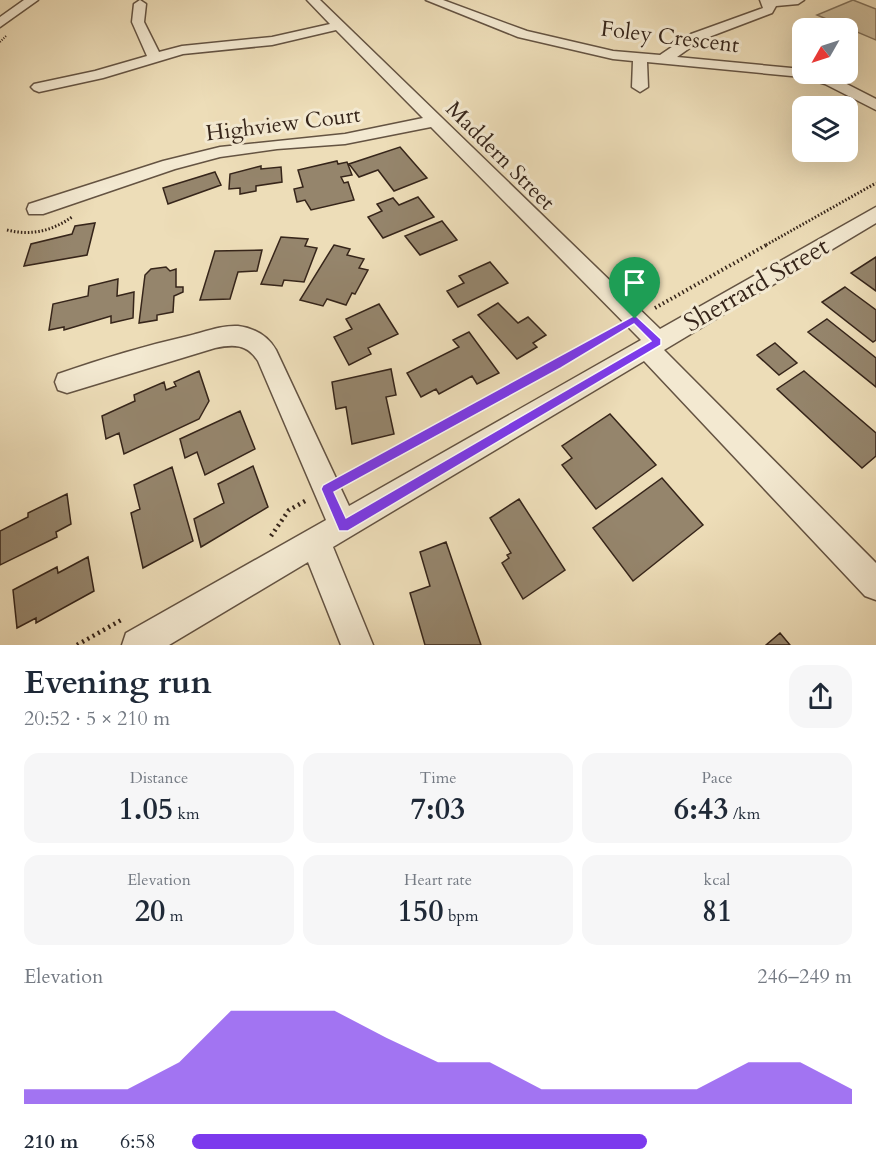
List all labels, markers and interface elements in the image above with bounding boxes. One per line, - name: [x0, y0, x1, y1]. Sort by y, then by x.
- street label: Foley Crescent: [599, 14, 741, 60]
- north arrow: [792, 18, 858, 84]
- map controls: [792, 18, 858, 162]
- street label: Maddern Street: [439, 95, 561, 217]
- button: layers: [792, 96, 858, 162]
- street label: Highview Court: [204, 100, 362, 148]
- street label: Sherrard Street: [677, 229, 835, 340]
- pin: [609, 257, 660, 319]
- icon: arrive: [618, 266, 651, 299]
- text: Evening run: [24, 660, 212, 705]
- button: share: [789, 665, 852, 728]
- text: 20:52 · 5 × 210 m: [24, 705, 170, 732]
- text: Distance: [130, 767, 188, 789]
- text: Time: [419, 767, 457, 789]
- text: Pace: [702, 767, 732, 789]
- text: 1.05: [118, 789, 173, 830]
- text: 7:03: [411, 789, 465, 830]
- text: 6:43: [674, 789, 729, 830]
- text: km: [173, 803, 200, 825]
- text: /km: [729, 803, 760, 825]
- text: Elevation: [127, 869, 191, 891]
- text: Heart rate: [404, 869, 472, 891]
- text: kcal: [704, 869, 730, 891]
- text: 20: [135, 891, 165, 932]
- text: 150: [397, 891, 444, 932]
- text: 81: [702, 891, 732, 932]
- text: m: [165, 905, 183, 927]
- text: bpm: [444, 905, 479, 927]
- text: Elevation: [24, 963, 103, 990]
- text: 246–249 m: [757, 963, 852, 990]
- text: 210 m: [24, 1128, 79, 1155]
- text: 6:58: [120, 1128, 156, 1155]

